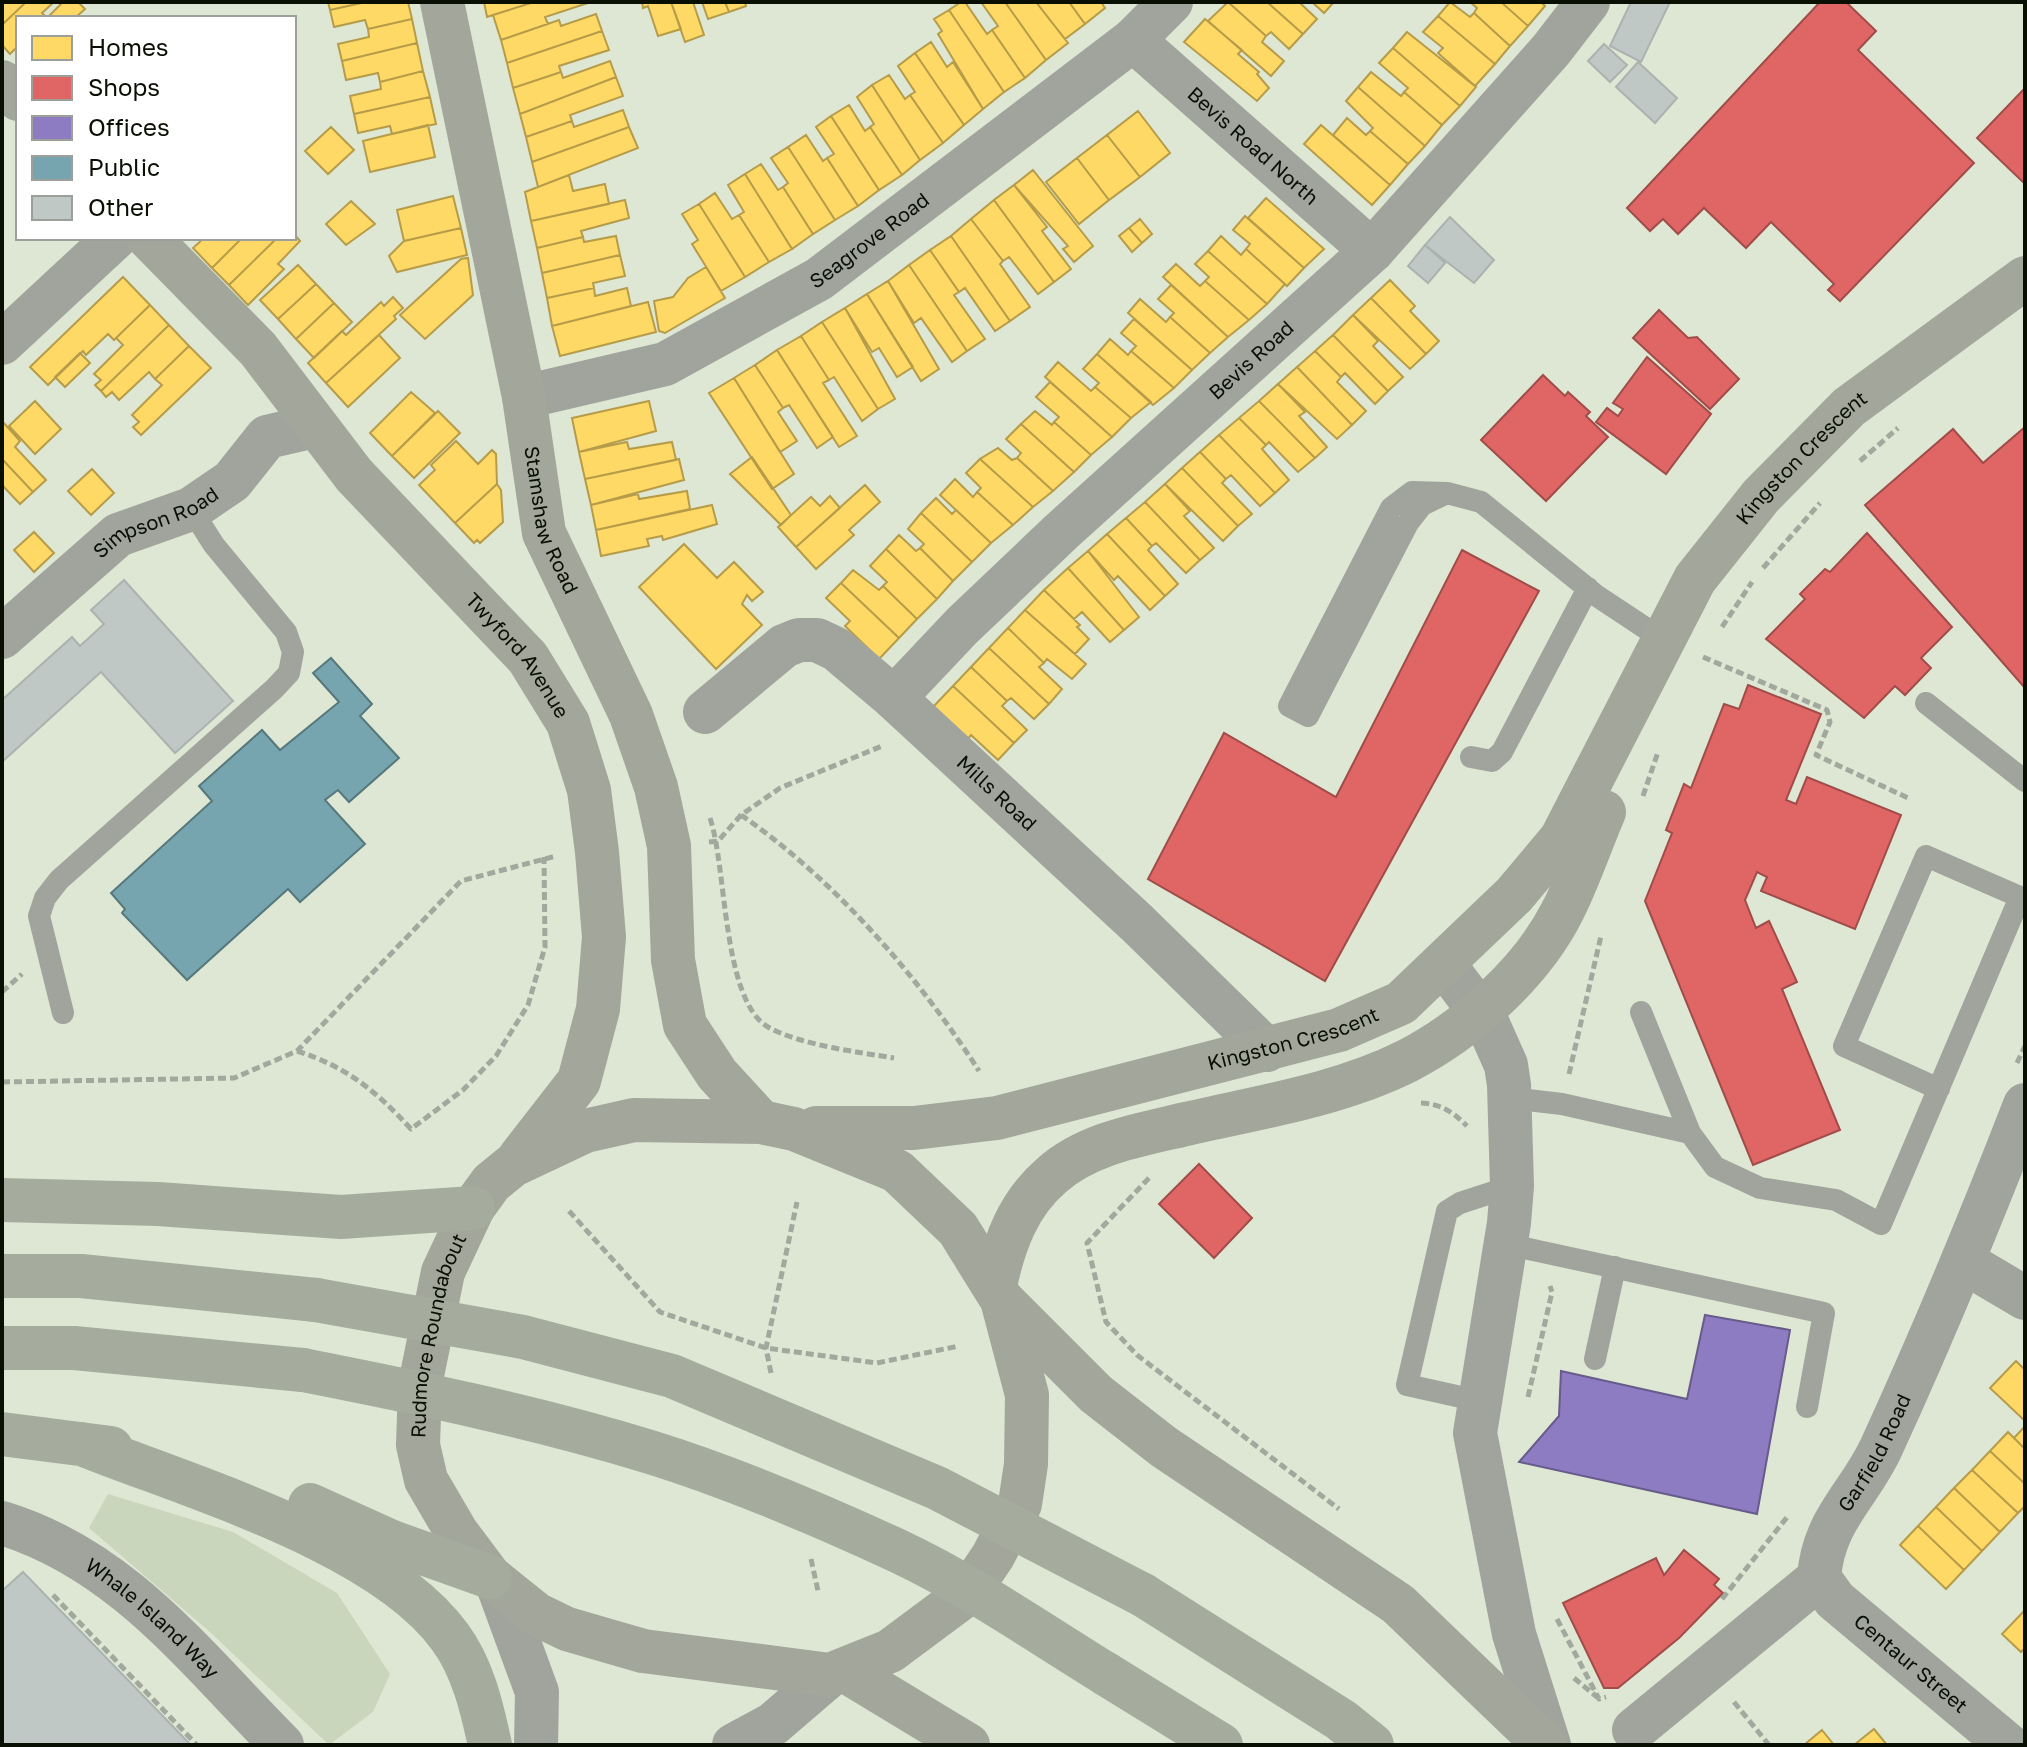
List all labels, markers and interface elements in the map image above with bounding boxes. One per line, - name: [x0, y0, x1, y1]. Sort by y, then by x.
- legend: [16, 16, 296, 240]
- text: Homes: [88, 32, 169, 61]
- text: Shops: [88, 72, 160, 101]
- street label: Bevis Road North: [1183, 81, 1324, 209]
- text: Offices: [88, 112, 170, 141]
- text: Public: [88, 152, 160, 181]
- street label: Seagrove Road: [805, 187, 933, 293]
- text: Other: [88, 192, 153, 221]
- street label: Bevis Road: [1203, 315, 1298, 404]
- street label: Kingston Crescent: [1730, 385, 1871, 529]
- street label: Stamshaw Road: [520, 444, 584, 597]
- street label: Simpson Road: [88, 481, 222, 562]
- street label: Twyford Avenue: [461, 587, 575, 722]
- street label: Mills Road: [953, 750, 1042, 835]
- street label: Kingston Crescent: [1204, 1001, 1382, 1074]
- street label: Rudmore Roundabout: [405, 1229, 470, 1438]
- street label: Garfield Road: [1832, 1390, 1915, 1516]
- street label: Whale Island Way: [82, 1552, 225, 1683]
- street label: Centaur Street: [1850, 1608, 1973, 1717]

